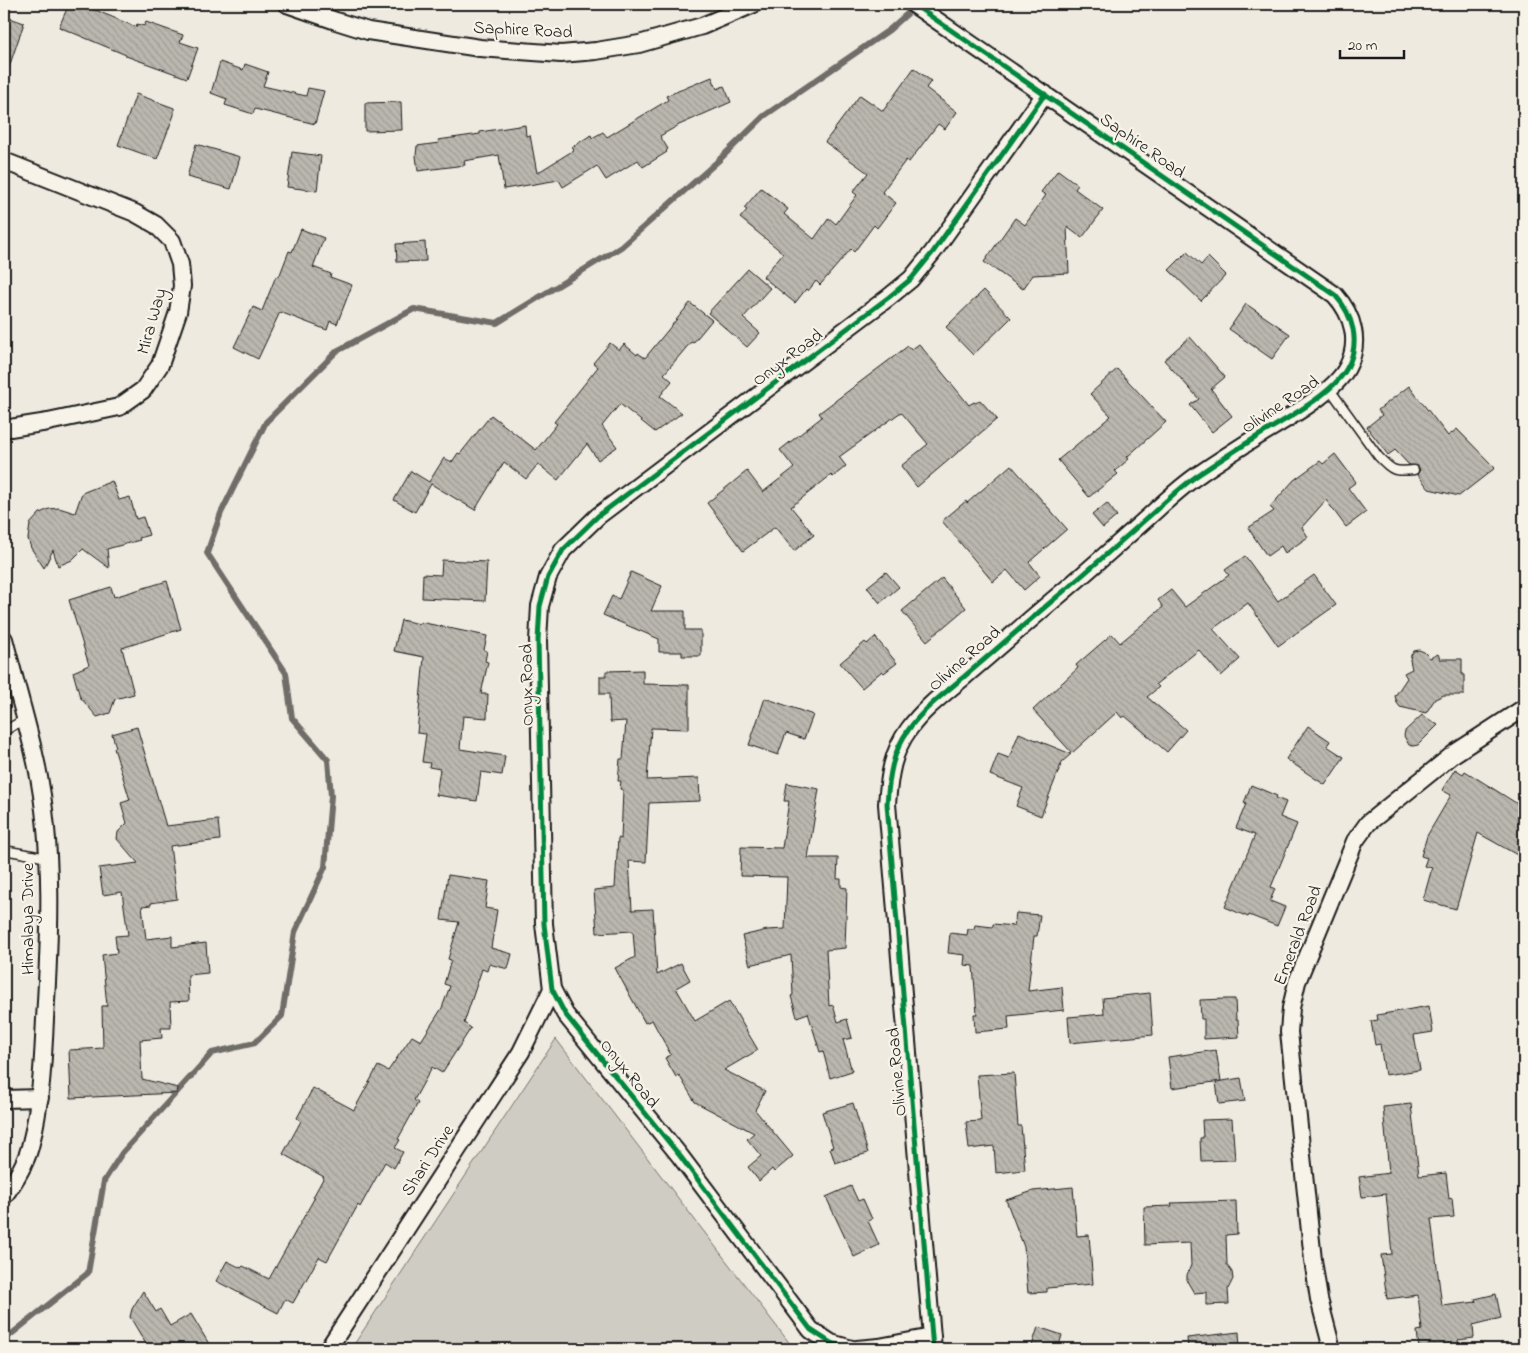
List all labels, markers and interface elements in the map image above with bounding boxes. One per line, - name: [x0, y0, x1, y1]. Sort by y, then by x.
- street label: Saphire Road: [472, 15, 573, 47]
- scale bar: [1340, 28, 1404, 60]
- text: 20 m: [1348, 35, 1378, 57]
- street label: Saphire Road: [1094, 107, 1190, 186]
- street label: Mira Way: [131, 285, 175, 358]
- street label: Onyx Road: [747, 323, 829, 394]
- street label: Olivine Road: [1237, 370, 1325, 441]
- street label: Olivine Road: [923, 621, 1007, 698]
- street label: Onyx Road: [514, 644, 542, 726]
- street label: Himalaya Drive: [16, 862, 42, 975]
- street label: Emerald Road: [1268, 882, 1330, 989]
- street label: Olivine Road: [881, 1026, 915, 1117]
- street label: Onyx Road: [592, 1034, 664, 1114]
- street label: Shari Drive: [396, 1119, 462, 1202]

